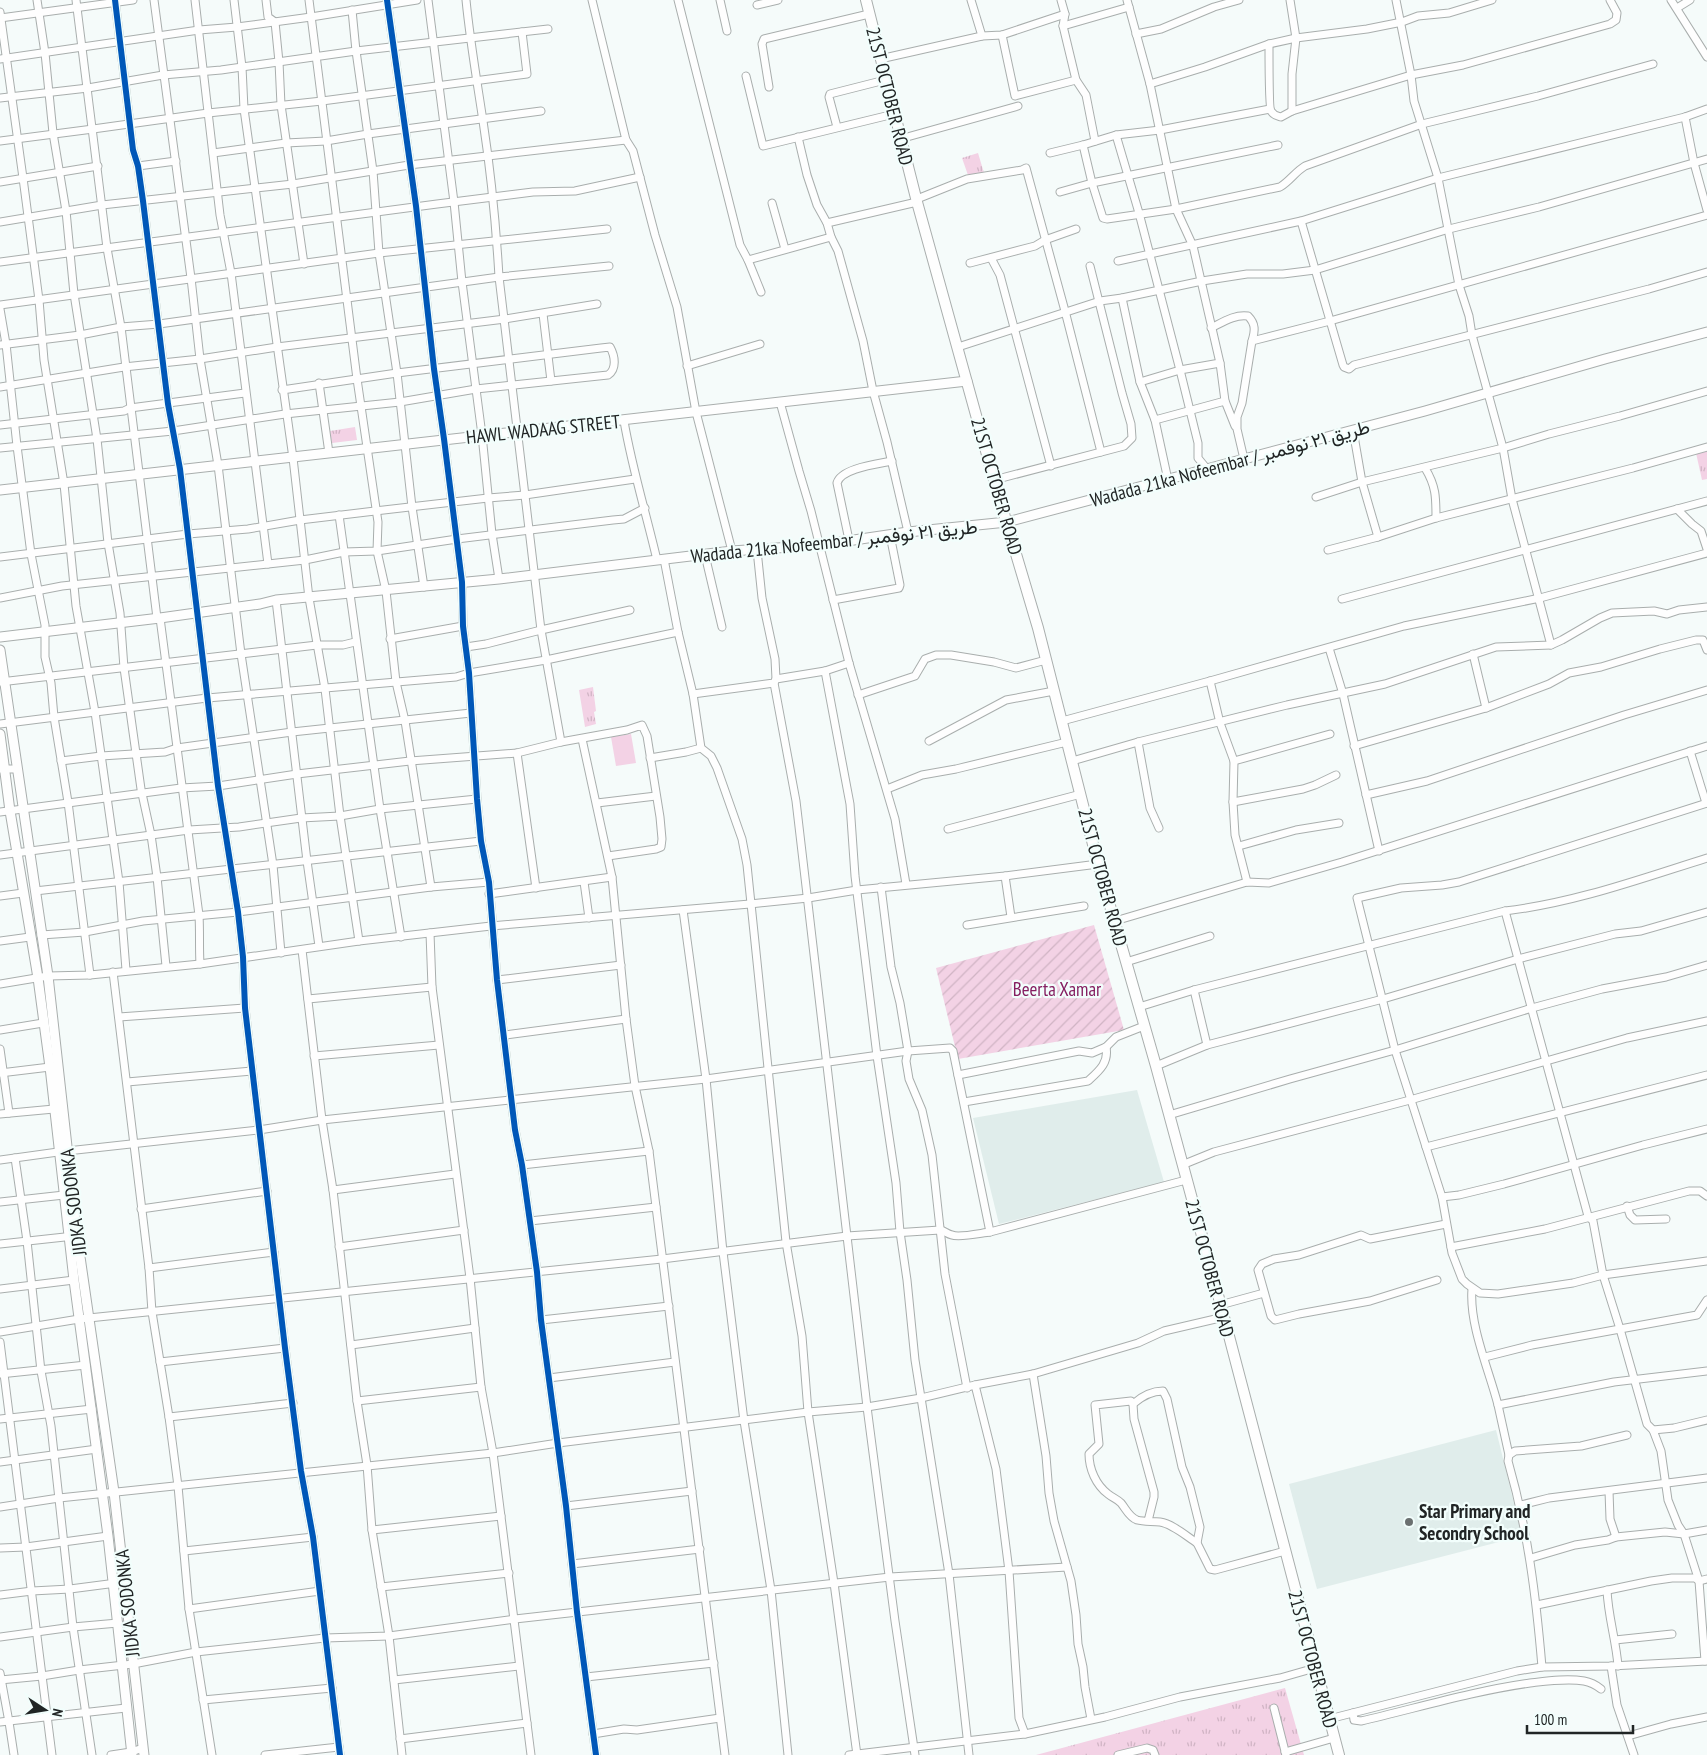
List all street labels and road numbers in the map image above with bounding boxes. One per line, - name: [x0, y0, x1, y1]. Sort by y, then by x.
- street label: 21ST OCTOBER ROAD: [861, 24, 919, 168]
- street label: HAWL WADAAG STREET: [465, 409, 622, 449]
- street label: Wadada 21ka Nofeembar / طريق ٢١ نوفمبر: [1088, 414, 1372, 512]
- street label: 21ST OCTOBER ROAD: [966, 415, 1028, 558]
- street label: Wadada 21ka Nofeembar / طريق ٢١ نوفمبر: [689, 514, 979, 568]
- street label: 21ST OCTOBER ROAD: [1073, 805, 1133, 949]
- street label: JIDKA SODONKA: [55, 1147, 92, 1258]
- street label: 21ST OCTOBER ROAD: [1180, 1196, 1240, 1340]
- street label: JIDKA SODONKA: [109, 1548, 145, 1659]
- street label: 21ST OCTOBER ROAD: [1283, 1587, 1343, 1731]

